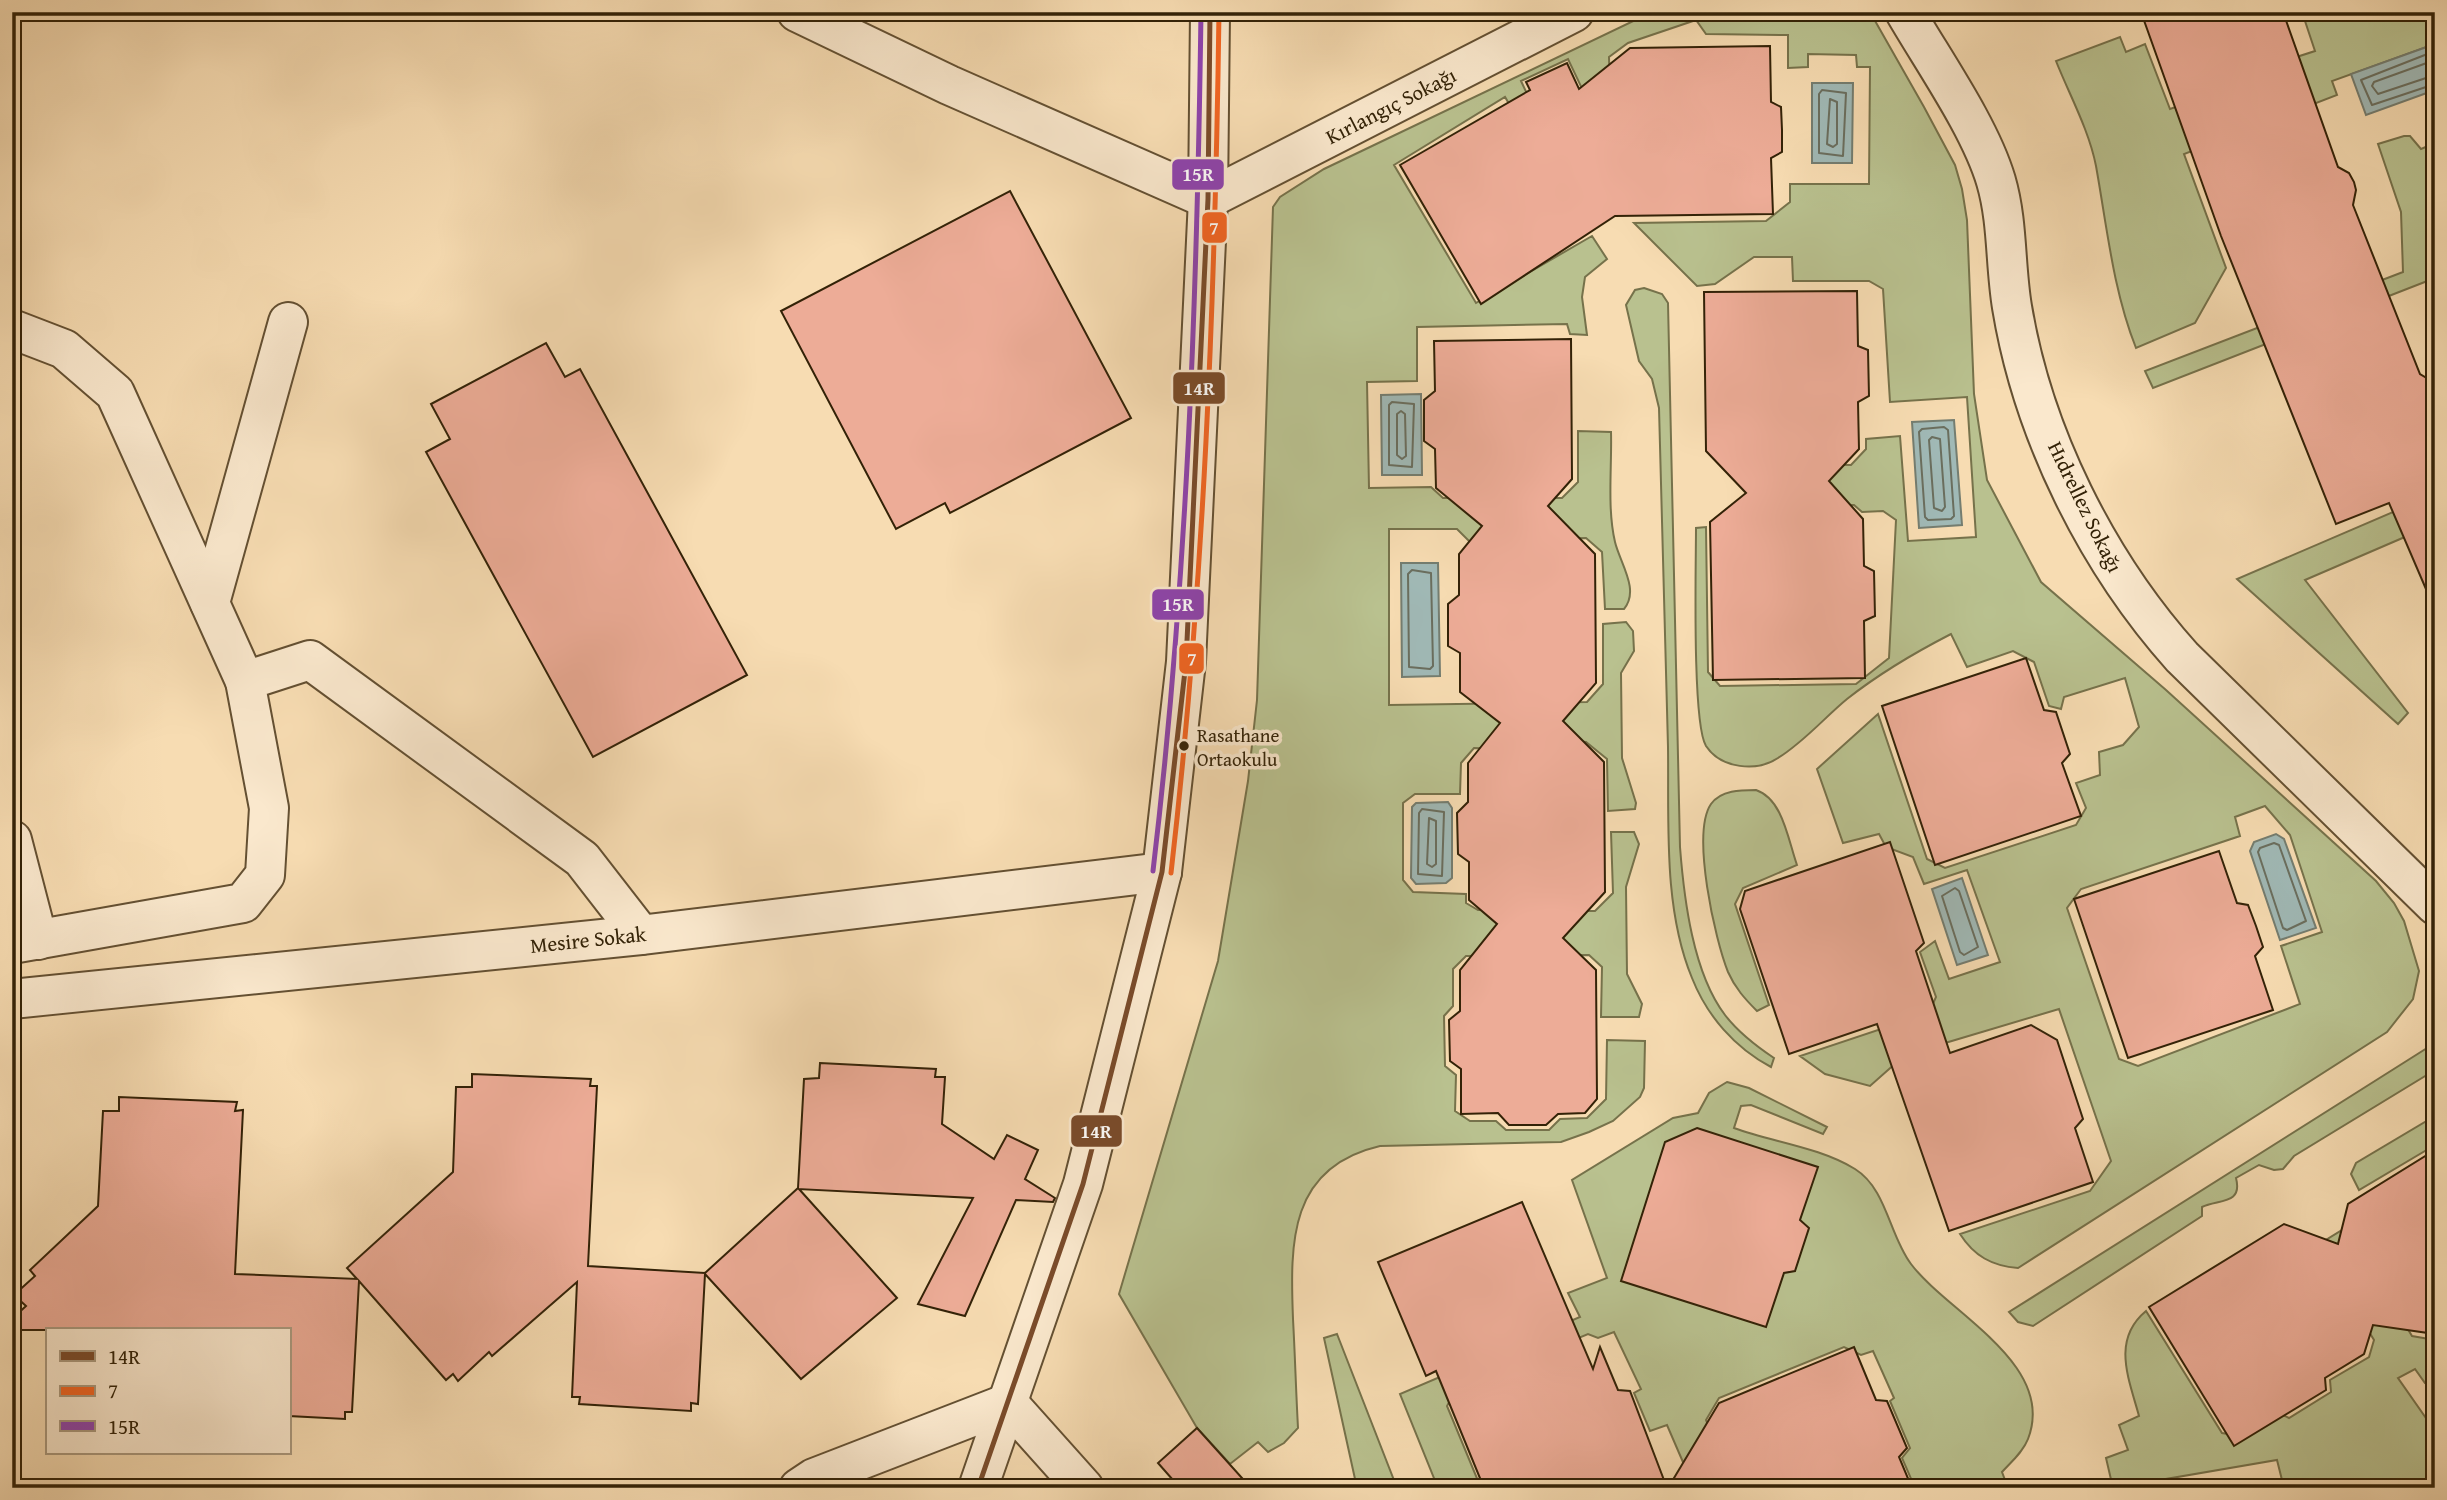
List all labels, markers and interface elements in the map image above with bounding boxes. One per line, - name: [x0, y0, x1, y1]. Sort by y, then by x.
- street label: Kırlangıç Sokağı: [1320, 59, 1462, 152]
- line badge: 15R: [1171, 158, 1225, 191]
- text: 15R: [1182, 160, 1214, 188]
- line badge: 7: [1201, 211, 1228, 244]
- text: 7: [1209, 213, 1219, 241]
- line badge: 14R: [1172, 371, 1226, 405]
- text: 14R: [1183, 374, 1215, 402]
- street label: Hıdrellez Sokağı: [2040, 436, 2131, 578]
- line badge: 15R: [1151, 588, 1205, 621]
- text: 15R: [1162, 590, 1194, 618]
- line badge: 7: [1178, 642, 1205, 675]
- text: 7: [1187, 644, 1197, 672]
- place label: Rasathane Ortaokulu: [1197, 721, 1279, 773]
- marker: Rasathane Ortaokulu: [1177, 739, 1191, 753]
- street label: Mesire Sokak: [528, 918, 648, 961]
- line badge: 14R: [1070, 1114, 1123, 1148]
- text: 14R: [1080, 1117, 1112, 1145]
- legend: [46, 1328, 290, 1454]
- text: 14R: [108, 1341, 141, 1372]
- text: 7: [108, 1375, 118, 1406]
- text: 15R: [108, 1411, 141, 1442]

